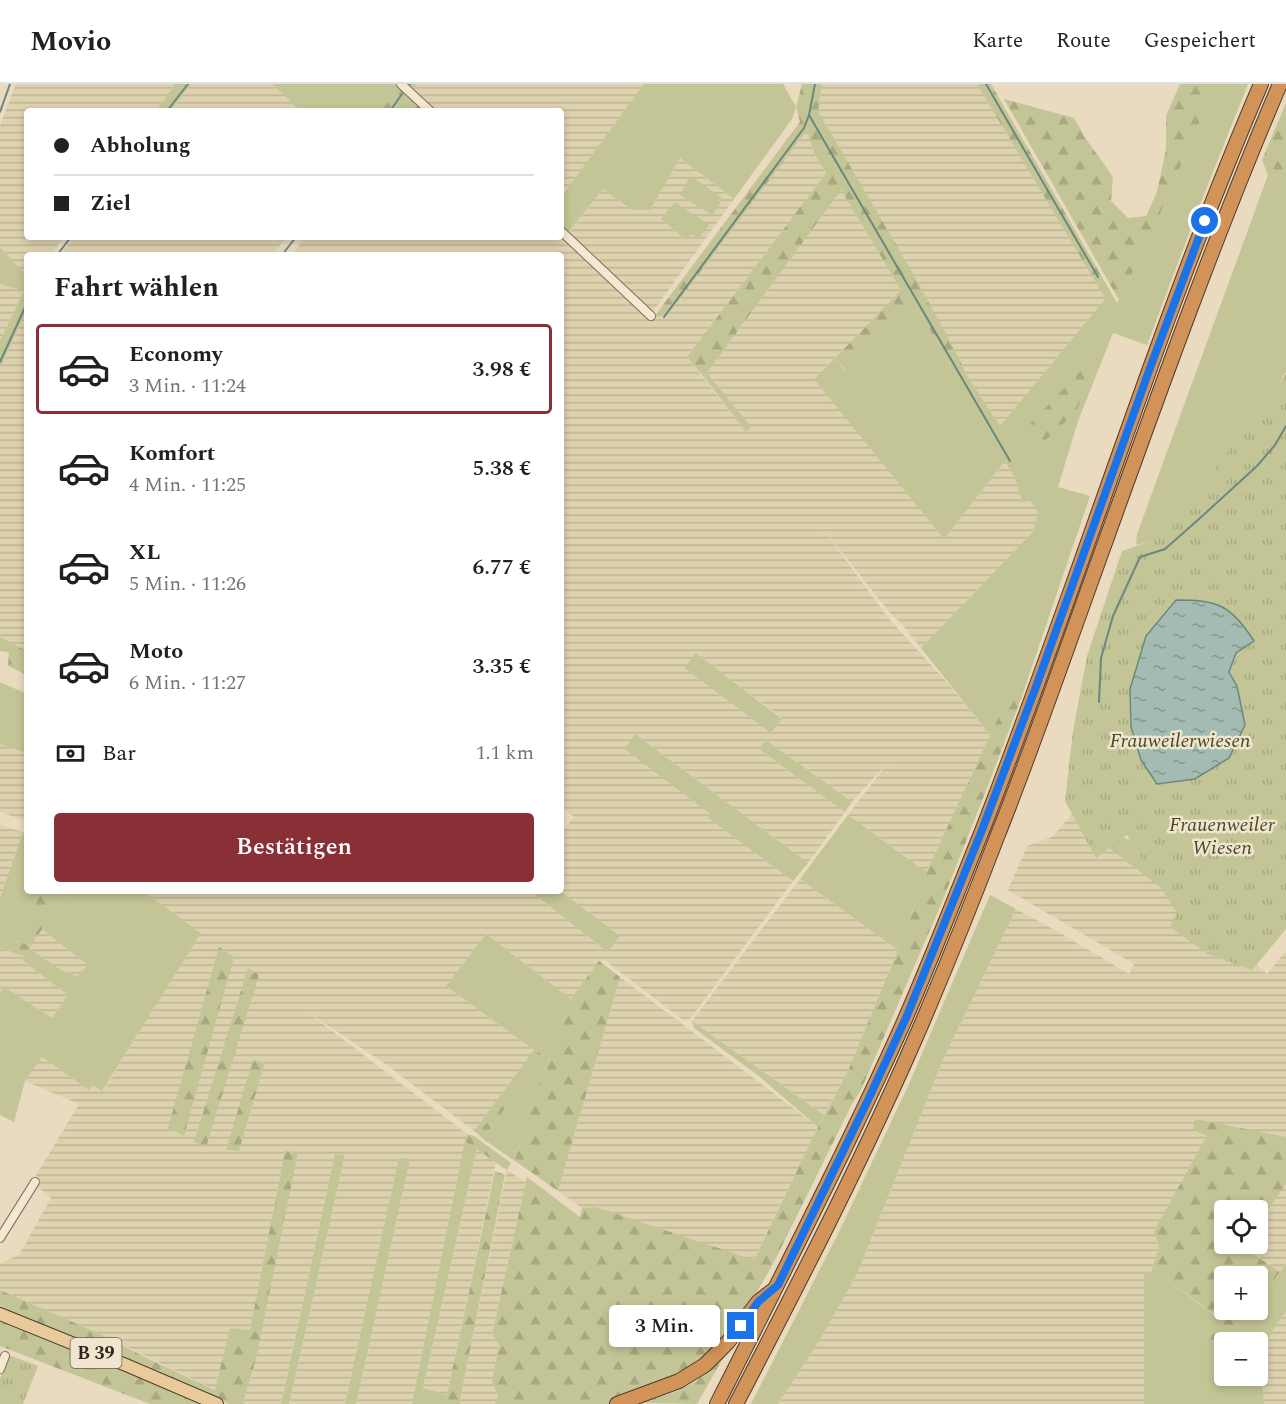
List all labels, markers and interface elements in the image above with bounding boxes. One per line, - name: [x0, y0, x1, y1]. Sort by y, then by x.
- text: Movio: [30, 20, 111, 63]
- text: Karte: [972, 25, 1023, 57]
- text: Route: [1056, 25, 1111, 57]
- text: Gespeichert: [1144, 25, 1256, 57]
- text: Abholung: [90, 129, 191, 162]
- text: Ziel: [90, 187, 131, 220]
- route start: [1191, 207, 1218, 234]
- text: Fahrt wählen: [54, 267, 219, 309]
- text: Economy: [129, 338, 222, 371]
- icon: car: [57, 342, 111, 396]
- text: 3.98 €: [473, 353, 531, 386]
- text: 3 Min. · 11:24: [129, 371, 246, 401]
- text: Komfort: [129, 437, 215, 470]
- icon: car: [57, 441, 111, 495]
- text: 5.38 €: [473, 452, 531, 485]
- text: 4 Min. · 11:25: [129, 470, 246, 500]
- text: XL: [129, 536, 160, 569]
- icon: car: [57, 540, 111, 594]
- text: 6.77 €: [473, 551, 531, 584]
- text: 5 Min. · 11:26: [129, 569, 246, 599]
- text: Moto: [129, 635, 183, 668]
- icon: car: [57, 639, 111, 693]
- text: 3.35 €: [473, 650, 531, 683]
- text: 6 Min. · 11:27: [129, 668, 246, 698]
- park label: Frauweilerwiesen: [1109, 726, 1251, 756]
- icon: cash: [54, 737, 87, 770]
- text: Bar: [102, 737, 136, 770]
- text: 1.1 km: [476, 738, 534, 768]
- park label: Frauenweiler Wiesen: [1169, 810, 1276, 863]
- button: Bestätigen: [54, 813, 534, 882]
- map controls: [1214, 1200, 1268, 1386]
- button: locate: [1214, 1200, 1268, 1254]
- button: +: [1214, 1266, 1268, 1320]
- callout: 3 Min.: [609, 1305, 720, 1347]
- text: 3 Min.: [635, 1311, 694, 1341]
- route end: [727, 1312, 754, 1339]
- button: −: [1214, 1332, 1268, 1386]
- road number: B 39: [70, 1338, 122, 1368]

